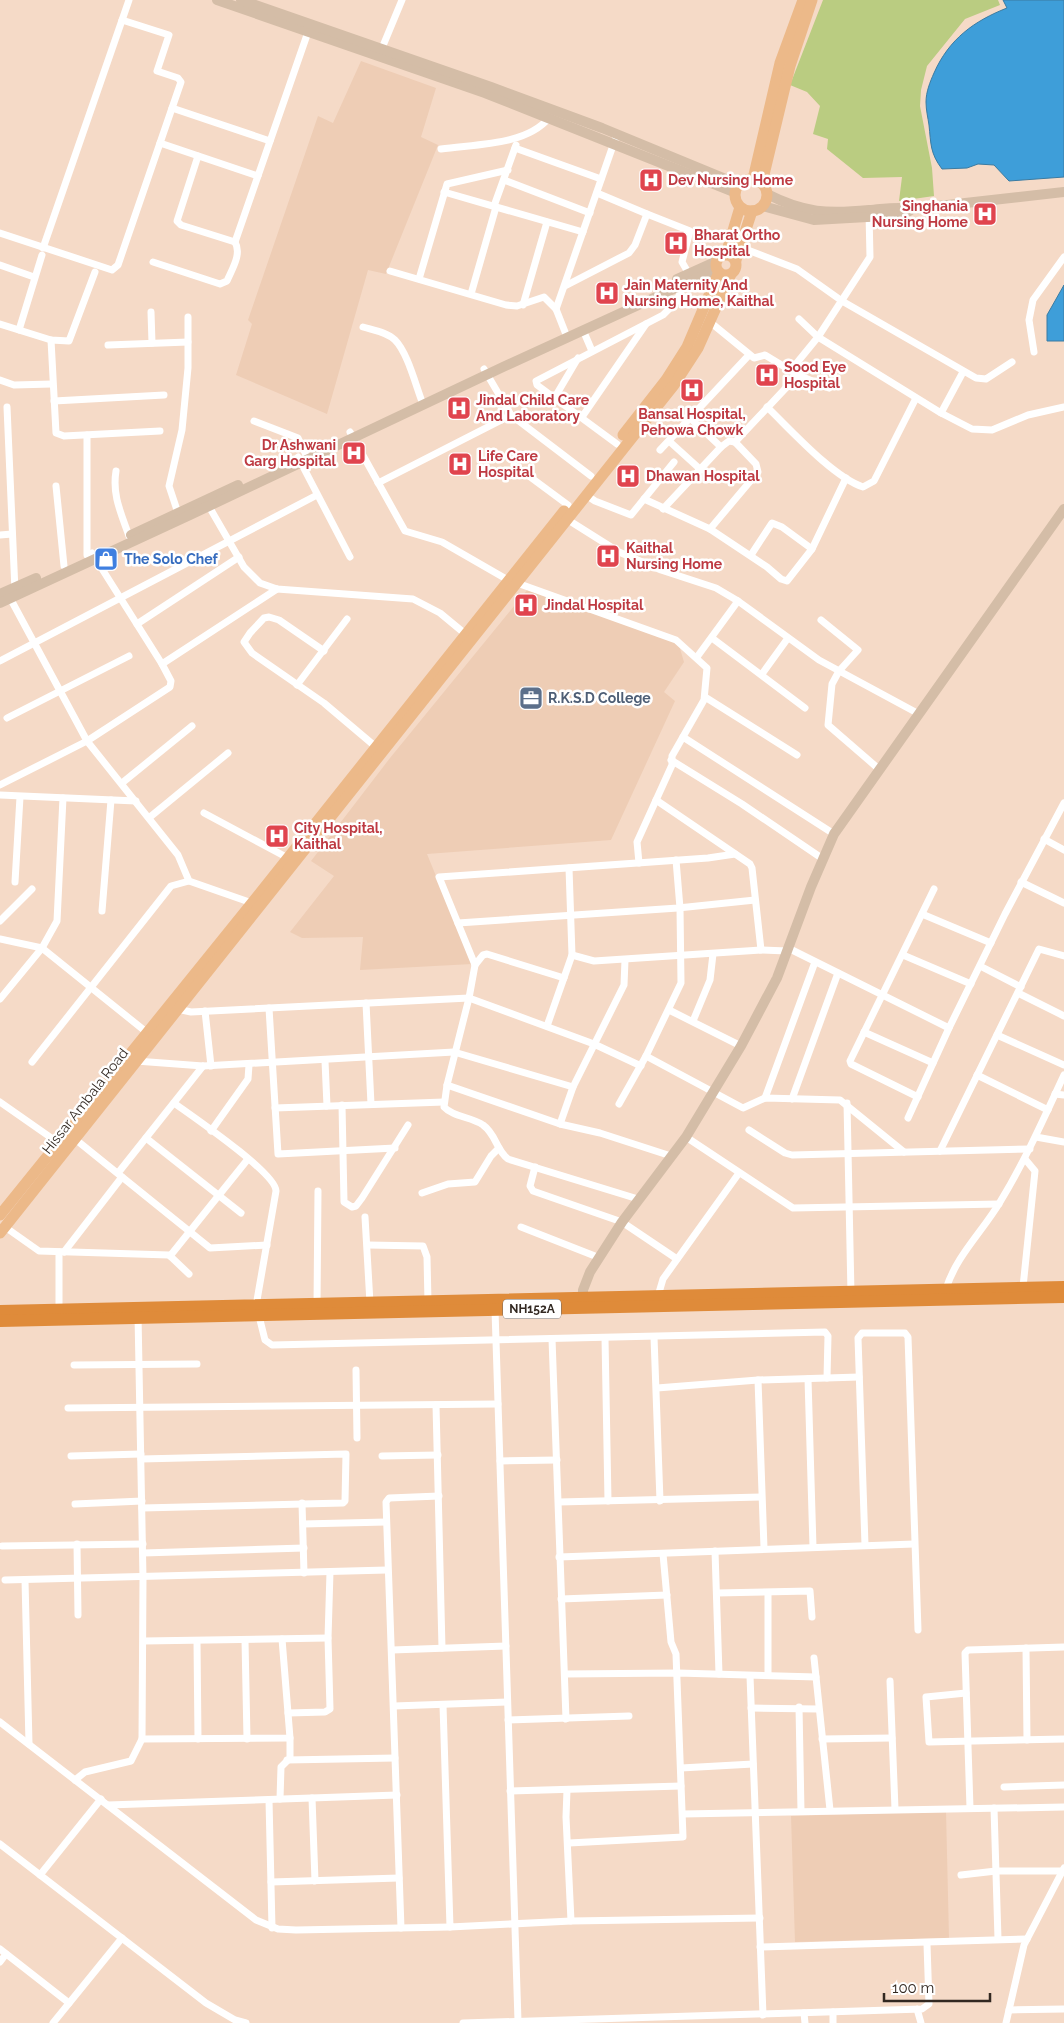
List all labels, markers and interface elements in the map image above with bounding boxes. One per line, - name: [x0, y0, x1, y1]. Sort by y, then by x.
- hospital icon: Dev Nursing Home: [638, 167, 664, 193]
- place label: Dev Nursing Home: [668, 172, 794, 188]
- place label: Singhania Nursing Home: [872, 198, 969, 230]
- hospital icon: Singhania Nursing Home: [972, 201, 998, 227]
- place label: Bharat Ortho Hospital: [694, 227, 781, 259]
- hospital icon: Bharat Ortho Hospital: [663, 230, 689, 256]
- place label: Jain Maternity And Nursing Home, Kaithal: [624, 277, 775, 309]
- hospital icon: Jain Maternity And Nursing Home, Kaithal: [594, 280, 620, 306]
- place label: Sood Eye Hospital: [784, 359, 847, 391]
- hospital icon: Sood Eye Hospital: [754, 362, 780, 388]
- hospital icon: Bansal Hospital, Pehowa Chowk: [679, 377, 705, 403]
- place label: Jindal Child Care And Laboratory: [476, 392, 590, 424]
- hospital icon: Jindal Child Care And Laboratory: [446, 395, 472, 421]
- place label: Bansal Hospital, Pehowa Chowk: [638, 406, 746, 438]
- place label: Dr Ashwani Garg Hospital: [244, 437, 337, 469]
- hospital icon: Dr Ashwani Garg Hospital: [341, 440, 367, 466]
- place label: Life Care Hospital: [478, 448, 539, 480]
- hospital icon: Life Care Hospital: [447, 451, 473, 477]
- hospital icon: Dhawan Hospital: [615, 463, 641, 489]
- place label: Dhawan Hospital: [646, 468, 760, 484]
- place label: Kaithal Nursing Home: [626, 540, 723, 572]
- hospital icon: Kaithal Nursing Home: [595, 543, 621, 569]
- shop icon: The Solo Chef: [93, 546, 119, 572]
- place label: The Solo Chef: [124, 551, 219, 567]
- hospital icon: Jindal Hospital: [513, 592, 539, 618]
- place label: Jindal Hospital: [544, 597, 644, 613]
- office icon: R.K.S.D College: [518, 685, 544, 711]
- place label: R.K.S.D College: [548, 690, 651, 706]
- place label: City Hospital, Kaithal: [294, 820, 382, 852]
- hospital icon: City Hospital, Kaithal: [264, 823, 290, 849]
- street label: Hissar Ambala Road: [39, 1045, 131, 1157]
- road number: NH152A: [503, 1300, 561, 1318]
- scale bar: [884, 1970, 990, 2002]
- text: 100 m: [892, 1979, 934, 1997]

